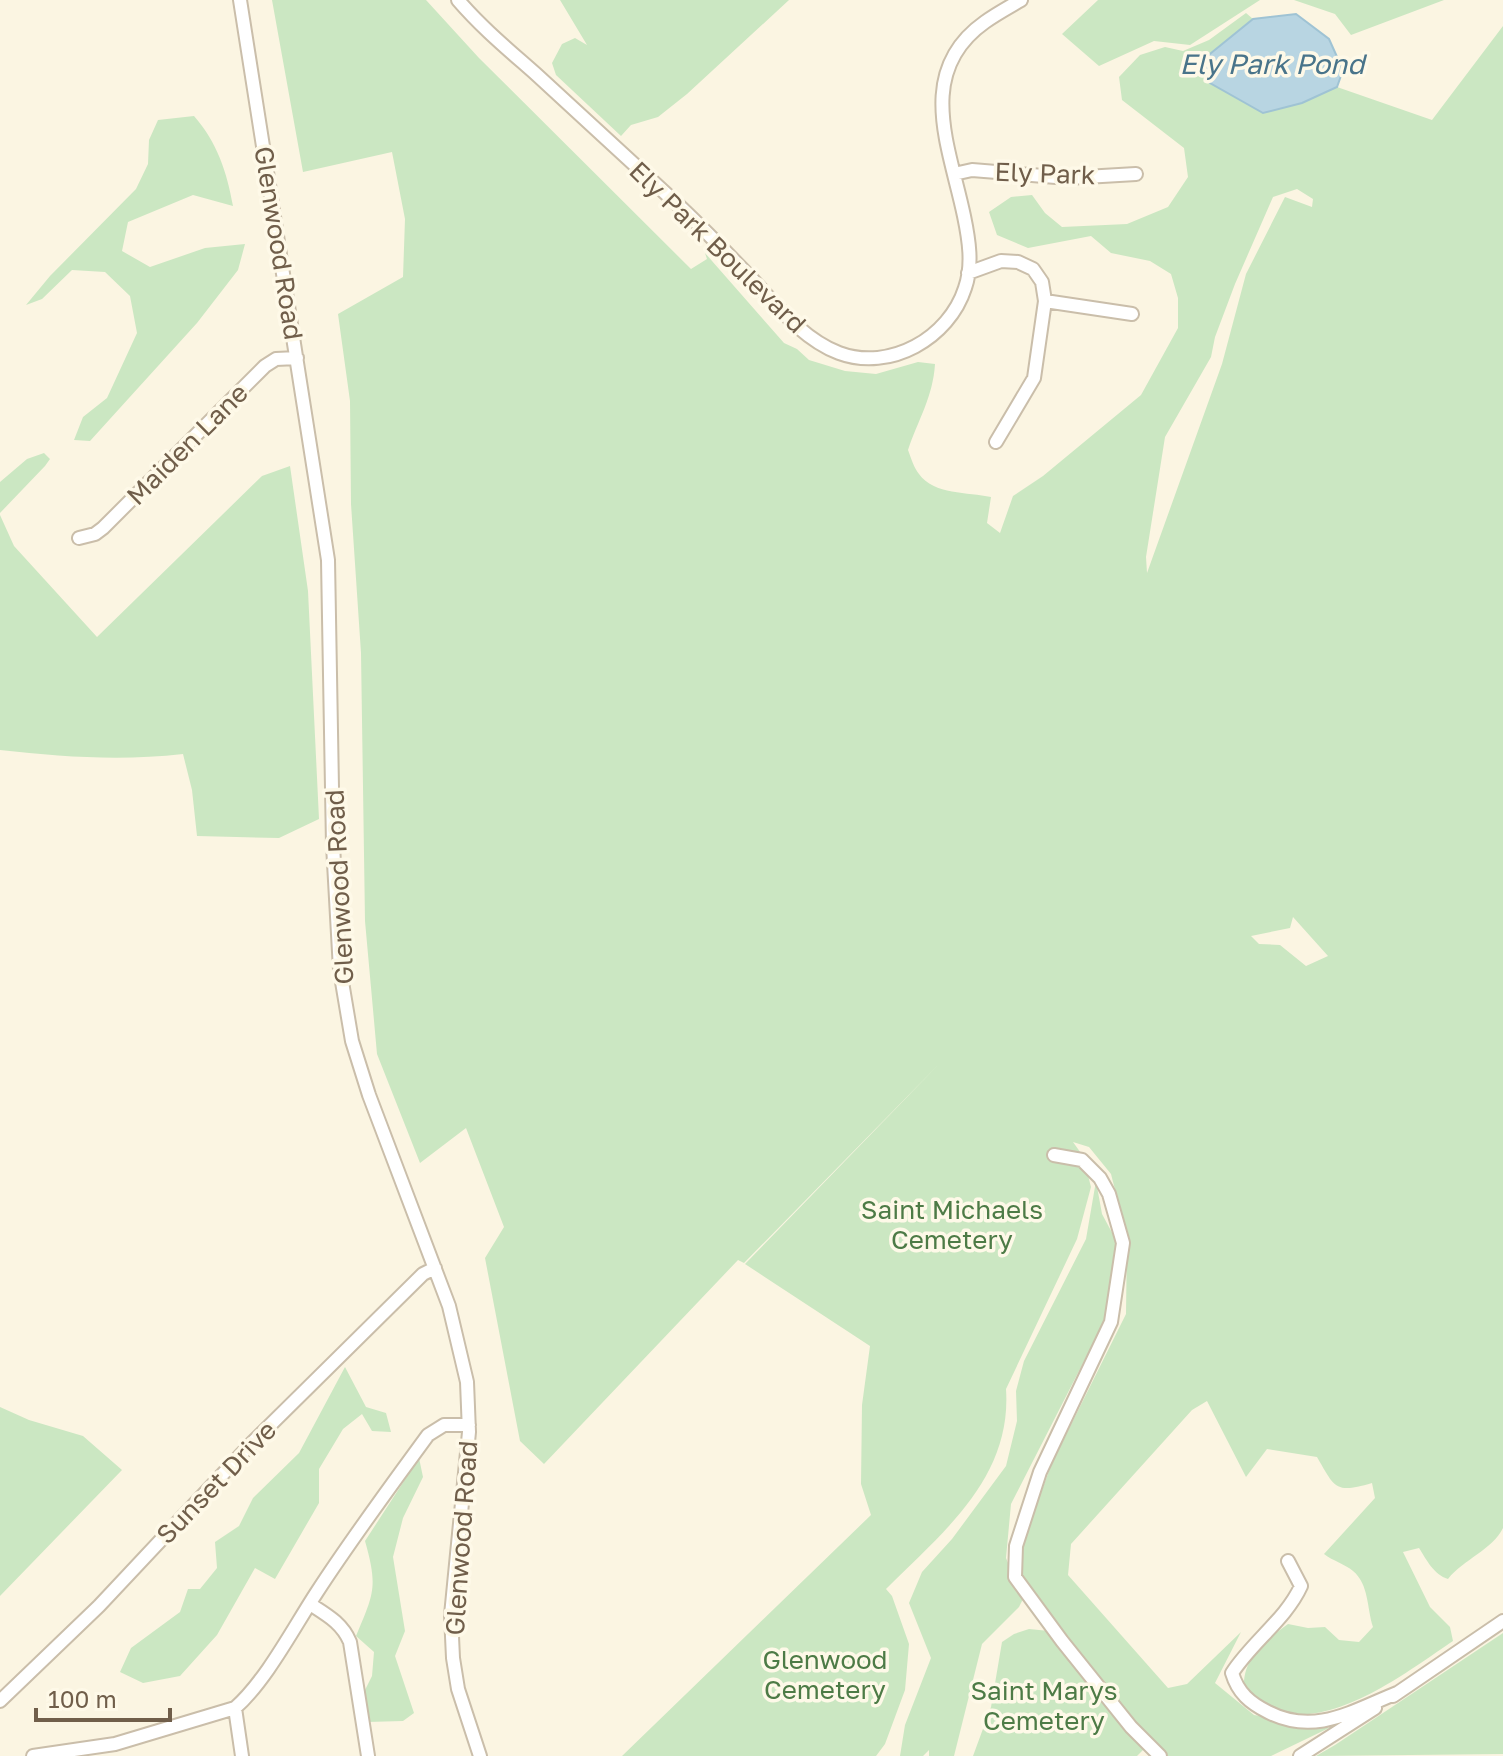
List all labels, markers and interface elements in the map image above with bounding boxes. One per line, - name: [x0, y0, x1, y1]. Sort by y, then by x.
- water label: Ely Park Pond: [1179, 47, 1367, 80]
- street label: Glenwood Road: [248, 144, 310, 342]
- street label: Ely Park Boulevard: [623, 155, 813, 339]
- street label: Ely Park: [994, 156, 1096, 190]
- street label: Maiden Lane: [120, 377, 254, 511]
- street label: Glenwood Road: [318, 789, 360, 985]
- park label: Saint Michaels Cemetery: [861, 1194, 1043, 1255]
- street label: Sunset Drive: [150, 1414, 282, 1550]
- street label: Glenwood Road: [439, 1439, 483, 1637]
- park label: Glenwood Cemetery: [762, 1644, 888, 1705]
- scale bar: [36, 1672, 170, 1722]
- park label: Saint Marys Cemetery: [970, 1675, 1118, 1736]
- text: 100 m: [48, 1684, 117, 1713]

